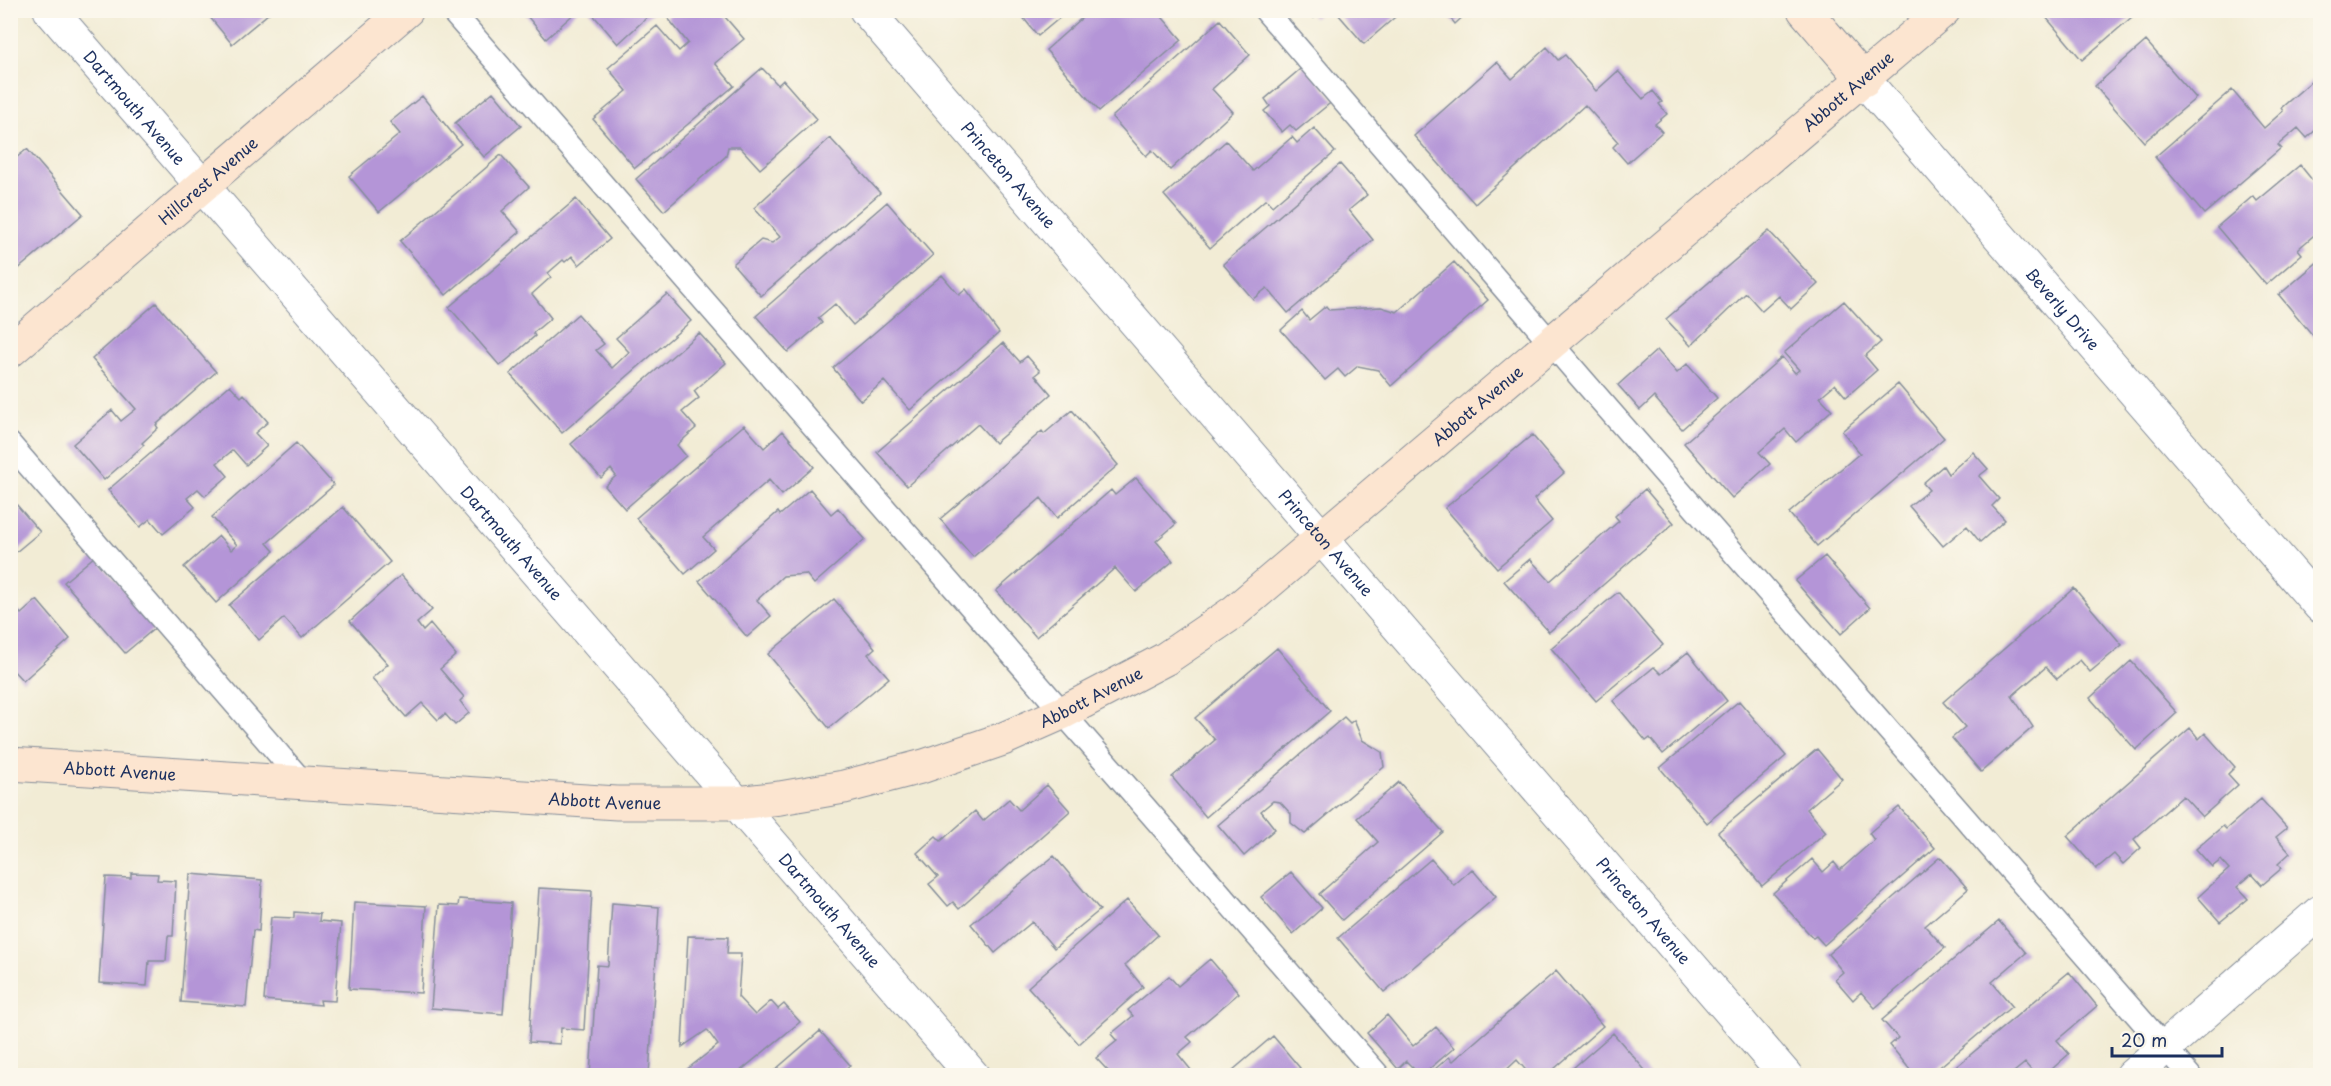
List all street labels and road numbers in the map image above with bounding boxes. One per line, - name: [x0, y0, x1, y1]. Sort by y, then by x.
- street label: Dartmouth Avenue: [79, 44, 192, 170]
- street label: Abbott Avenue: [1797, 45, 1898, 136]
- street label: Princeton Avenue: [956, 116, 1062, 233]
- street label: Hillcrest Avenue: [152, 130, 263, 230]
- street label: Beverly Drive: [2021, 262, 2106, 355]
- street label: Abbott Avenue: [1426, 359, 1528, 451]
- street label: Dartmouth Avenue: [456, 480, 569, 605]
- street label: Princeton Avenue: [1274, 484, 1380, 601]
- street label: Abbott Avenue: [1035, 660, 1146, 733]
- street label: Abbott Avenue: [63, 754, 177, 786]
- street label: Abbott Avenue: [548, 786, 661, 814]
- street label: Dartmouth Avenue: [774, 847, 887, 973]
- street label: Princeton Avenue: [1591, 852, 1697, 969]

